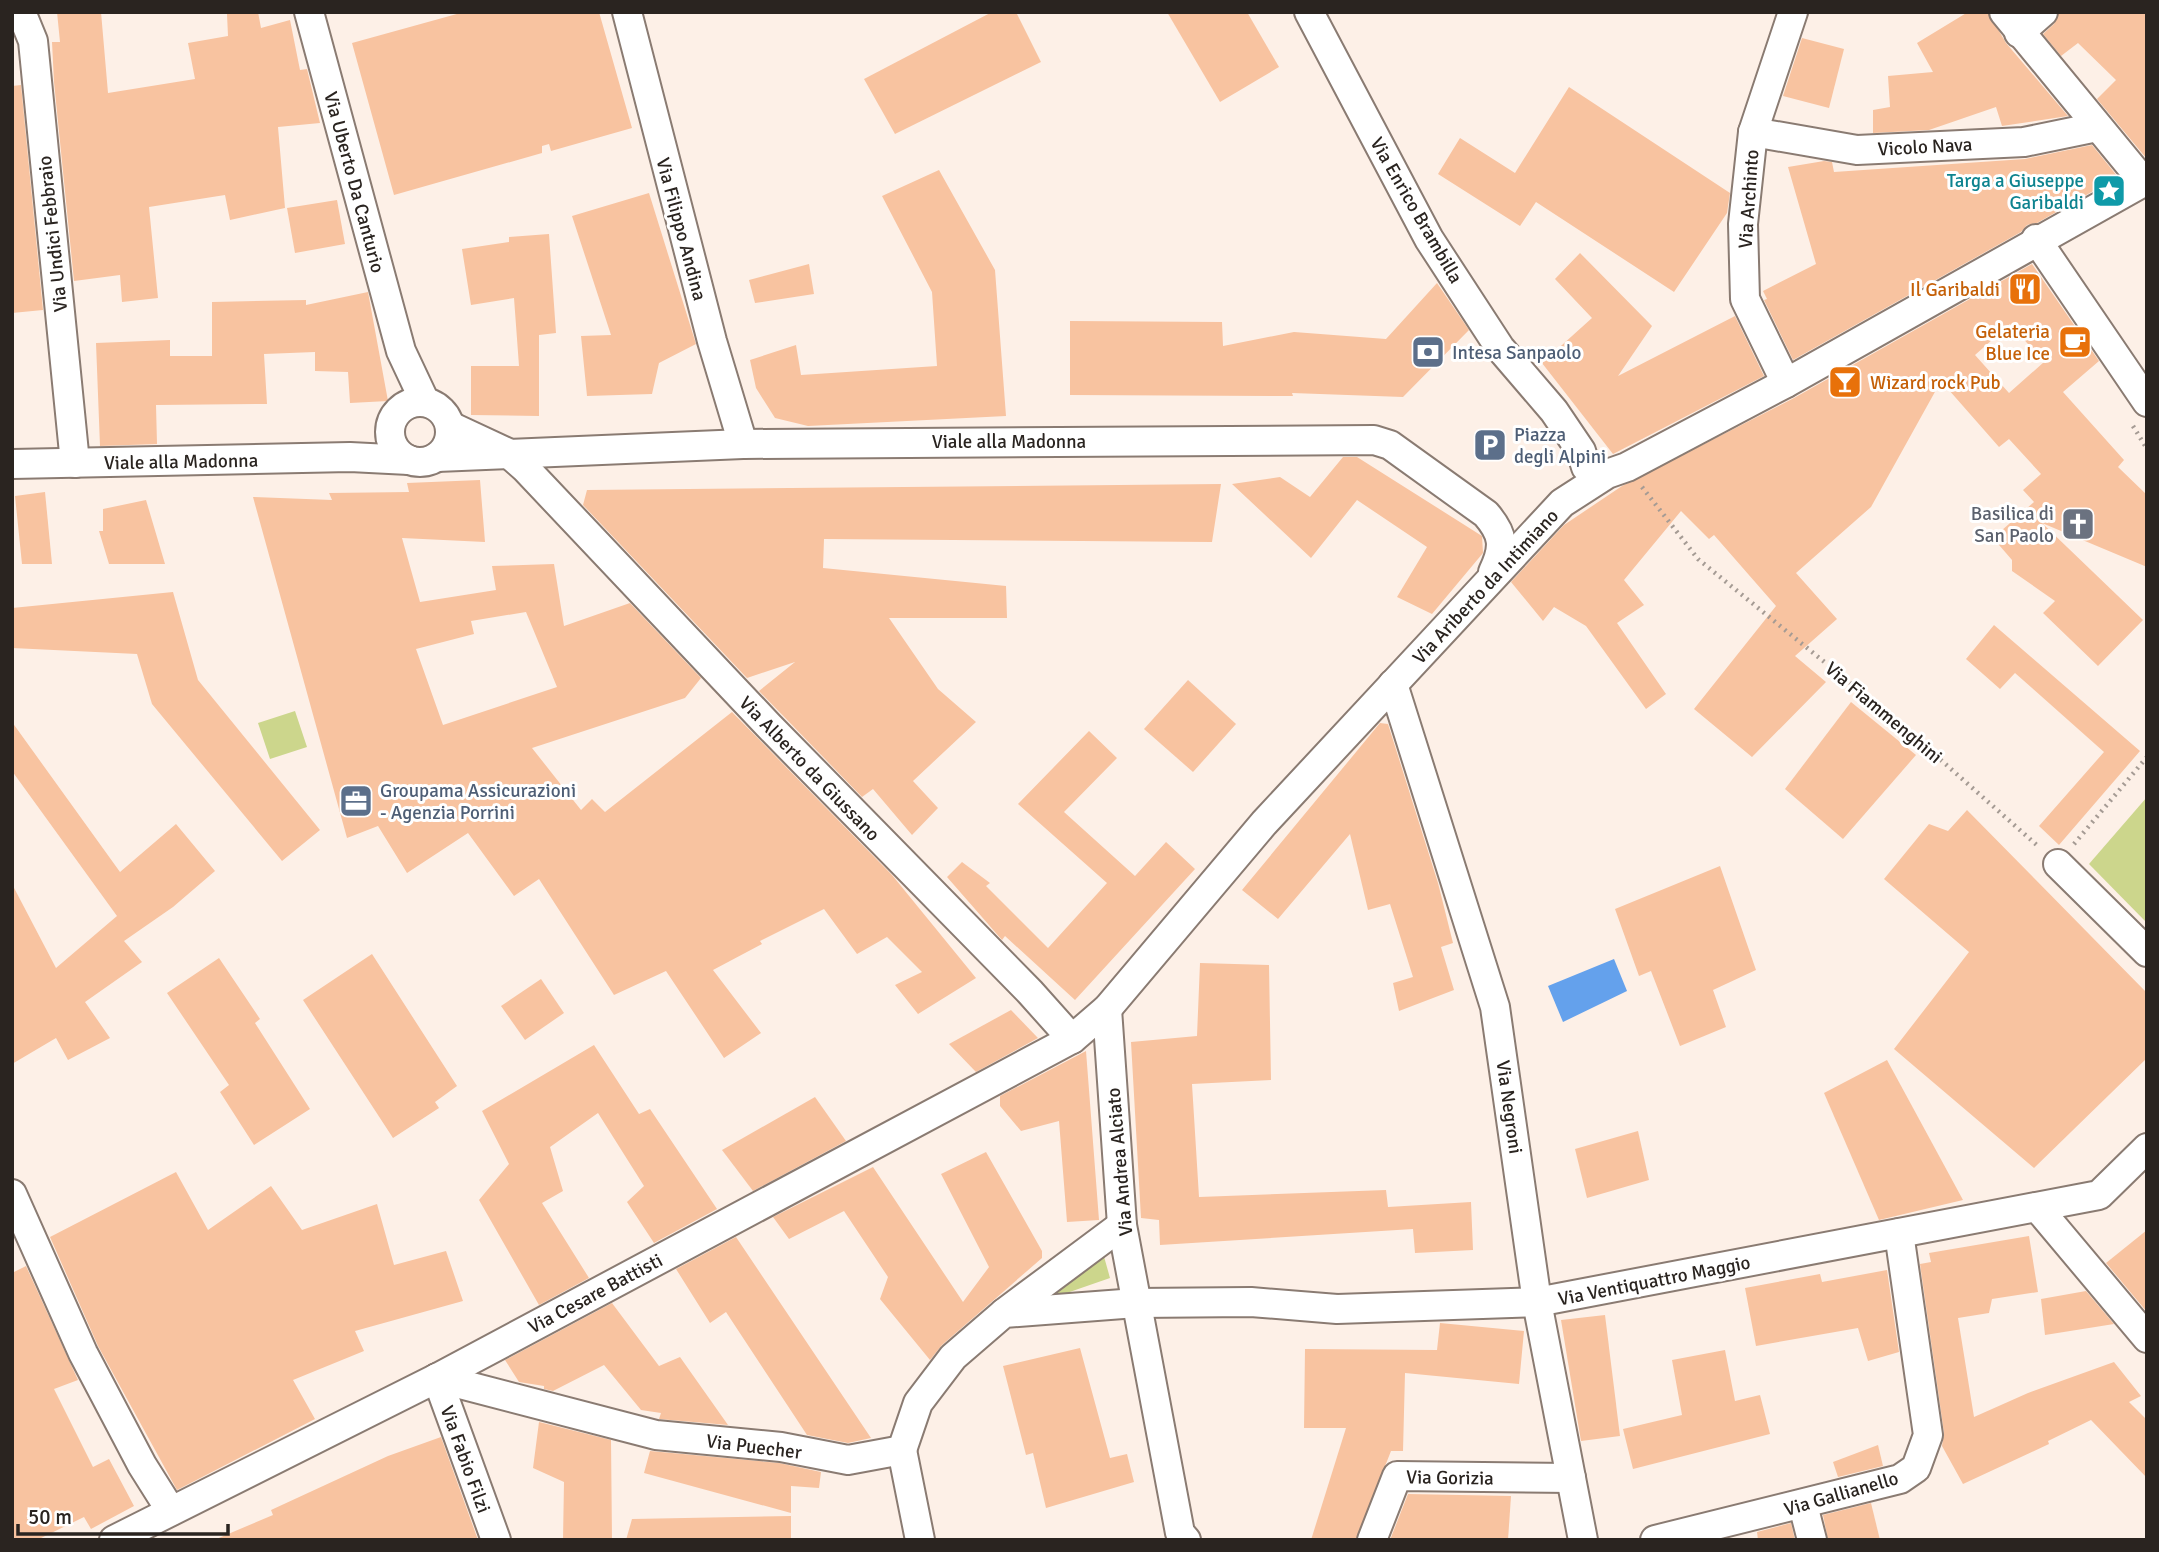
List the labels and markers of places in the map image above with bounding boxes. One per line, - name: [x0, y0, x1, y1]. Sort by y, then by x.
- place label: Targa a Giuseppe Garibaldi: [1947, 169, 2084, 215]
- place icon: Targa a Giuseppe Garibaldi: [2090, 172, 2128, 210]
- restaurant icon: Il Garibaldi: [2006, 270, 2044, 308]
- place label: Il Garibaldi: [1910, 278, 2000, 302]
- place label: Gelateria Blue Ice: [1975, 320, 2050, 366]
- cafe icon: Gelateria Blue Ice: [2056, 323, 2094, 361]
- bank icon: Intesa Sanpaolo: [1409, 333, 1447, 371]
- place label: Intesa Sanpaolo: [1452, 341, 1581, 365]
- bar icon: Wizard rock Pub: [1826, 363, 1864, 401]
- place label: Wizard rock Pub: [1870, 371, 2001, 395]
- place label: Piazza degli Alpini: [1514, 423, 1606, 469]
- parking icon: Piazza degli Alpini: [1471, 426, 1509, 464]
- place label: Basilica di San Paolo: [1971, 502, 2054, 548]
- church icon: Basilica di San Paolo: [2059, 505, 2097, 543]
- place label: Groupama Assicurazioni - Agenzia Porrini: [380, 779, 576, 825]
- office icon: Groupama Assicurazioni - Agenzia Porrini: [337, 782, 375, 820]

